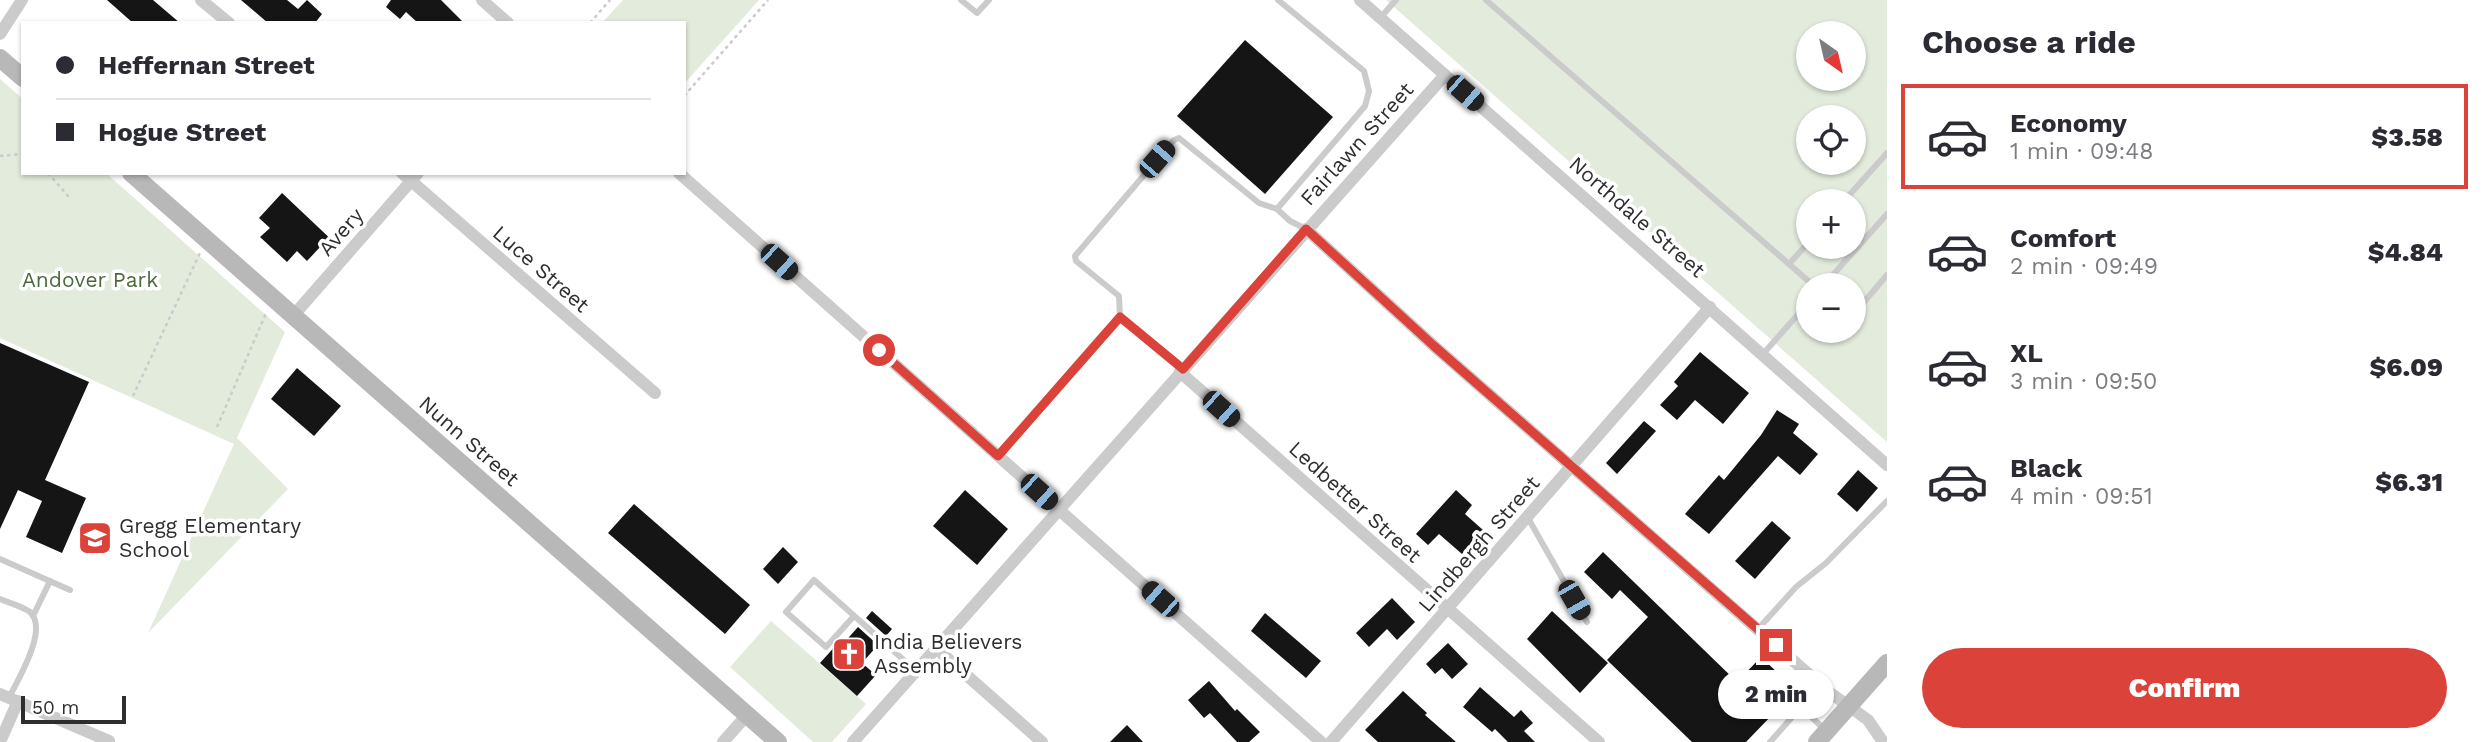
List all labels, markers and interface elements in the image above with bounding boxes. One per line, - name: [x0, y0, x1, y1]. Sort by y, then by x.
- north arrow: [1796, 21, 1866, 91]
- map controls: [1796, 21, 1866, 343]
- text: Choose a ride: [1922, 23, 2136, 61]
- text: Heffernan Street: [98, 50, 315, 80]
- car: [1443, 71, 1488, 115]
- street label: Fairlawn Street: [1295, 77, 1419, 210]
- button: locate: [1796, 105, 1866, 175]
- icon: car: [1926, 105, 1989, 168]
- text: Economy: [2010, 108, 2127, 138]
- text: Hogue Street: [98, 117, 266, 147]
- text: $3.58: [2371, 122, 2443, 152]
- car: [1136, 136, 1179, 182]
- text: 1 min · 09:48: [2010, 138, 2154, 165]
- street label: Northdale Street: [1564, 151, 1710, 282]
- button: +: [1796, 189, 1866, 259]
- street label: Avery: [313, 202, 368, 261]
- street label: Luce Street: [488, 220, 595, 317]
- icon: car: [1926, 220, 1989, 283]
- text: Comfort: [2010, 223, 2116, 253]
- text: $4.84: [2368, 237, 2443, 267]
- car: [757, 240, 802, 284]
- text: 2 min · 09:49: [2010, 253, 2158, 280]
- park label: Andover Park: [22, 267, 158, 292]
- button: −: [1796, 273, 1866, 343]
- route start: [863, 334, 895, 366]
- icon: car: [1926, 335, 1989, 398]
- text: XL: [2010, 338, 2043, 368]
- text: $6.09: [2369, 352, 2443, 382]
- text: 3 min · 09:50: [2010, 368, 2157, 395]
- car: [1199, 387, 1244, 431]
- street label: Nunn Street: [414, 390, 525, 491]
- street label: Ledbetter Street: [1284, 436, 1427, 568]
- icon: car: [1926, 450, 1989, 513]
- text: Black: [2010, 453, 2082, 483]
- text: $6.31: [2375, 467, 2443, 497]
- car: [1017, 470, 1062, 514]
- street label: Lindbergh Street: [1413, 470, 1545, 617]
- text: 4 min · 09:51: [2010, 483, 2153, 510]
- place label: Gregg Elementary School: [119, 513, 301, 562]
- school or university icon: Gregg Elementary School: [76, 519, 114, 557]
- car: [1138, 577, 1183, 621]
- car: [1555, 577, 1594, 623]
- place label: India Believers Assembly: [874, 629, 1022, 678]
- route end: [1760, 629, 1792, 661]
- church icon: India Believers Assembly: [830, 635, 868, 673]
- button: Confirm: [1922, 648, 2447, 728]
- callout: 2 min: [1718, 670, 1834, 718]
- text: 2 min: [1745, 681, 1807, 708]
- scale bar: [21, 693, 126, 725]
- text: 50 m: [32, 696, 79, 719]

